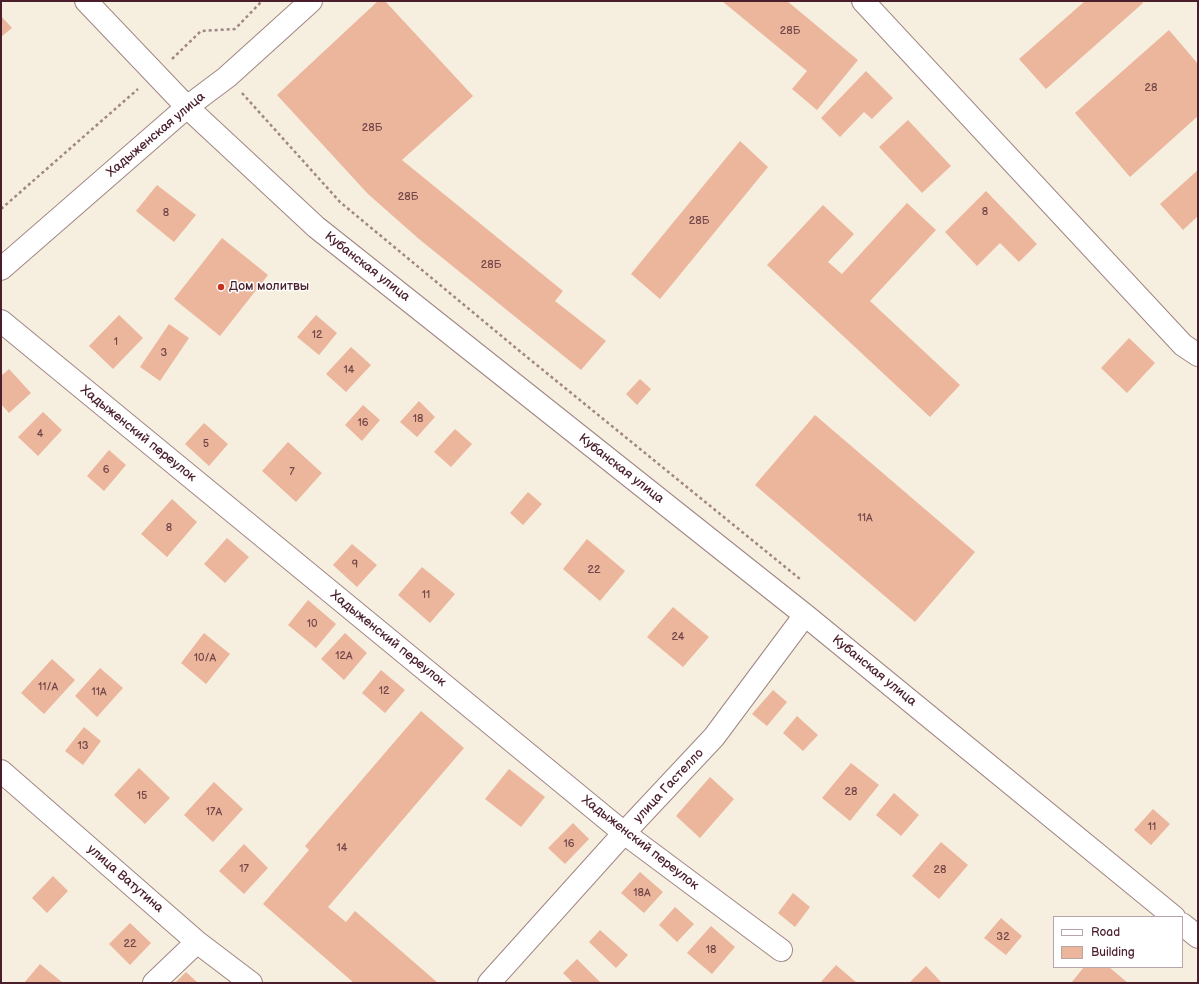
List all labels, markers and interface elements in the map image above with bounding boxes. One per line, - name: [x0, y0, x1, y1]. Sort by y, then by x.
- house number: 28Б: [780, 24, 800, 38]
- house number: 28: [1145, 81, 1157, 95]
- street label: Хадыженская улица: [104, 89, 208, 181]
- house number: 28Б: [362, 121, 382, 135]
- house number: 28Б: [398, 190, 418, 204]
- house number: 8: [982, 205, 988, 219]
- house number: 8: [163, 206, 169, 220]
- house number: 28Б: [689, 214, 709, 228]
- street label: Кубанская улица: [321, 229, 413, 305]
- house number: 28Б: [481, 258, 501, 272]
- place label: Дом молитвы: [229, 279, 309, 295]
- marker: Дом молитвы: [216, 282, 226, 292]
- house number: 12: [312, 328, 322, 342]
- house number: 1: [114, 335, 118, 349]
- house number: 3: [161, 346, 167, 360]
- house number: 14: [344, 363, 354, 377]
- street label: Хадыженский переулок: [77, 383, 199, 485]
- house number: 18: [413, 412, 423, 426]
- house number: 16: [358, 416, 368, 430]
- house number: 4: [37, 427, 43, 441]
- street label: Кубанская улица: [575, 431, 667, 507]
- house number: 5: [203, 437, 209, 451]
- house number: 6: [103, 463, 109, 477]
- house number: 7: [289, 465, 295, 479]
- house number: 11А: [857, 511, 873, 525]
- house number: 8: [166, 521, 172, 535]
- house number: 9: [352, 558, 358, 572]
- house number: 22: [588, 563, 600, 577]
- street label: Хадыженский переулок: [327, 588, 449, 690]
- house number: 11: [422, 588, 430, 602]
- house number: 10: [307, 617, 317, 631]
- house number: 24: [671, 630, 685, 644]
- street label: Кубанская улица: [829, 632, 919, 710]
- house number: 12А: [335, 649, 353, 663]
- house number: 10/А: [194, 651, 216, 665]
- house number: 11/А: [38, 680, 58, 694]
- house number: 12: [379, 684, 389, 698]
- house number: 11А: [91, 685, 107, 699]
- house number: 13: [77, 739, 89, 753]
- street label: улица Гастелло: [631, 746, 707, 826]
- house number: 28: [845, 785, 857, 799]
- house number: 15: [137, 789, 147, 803]
- street label: Хадыженский переулок: [578, 792, 702, 894]
- house number: 17А: [206, 805, 222, 819]
- house number: 11: [1148, 820, 1156, 834]
- house number: 16: [564, 837, 574, 851]
- house number: 14: [337, 841, 347, 855]
- street label: улица Ватутина: [84, 842, 166, 916]
- house number: 17: [239, 862, 249, 876]
- house number: 28: [934, 863, 946, 877]
- house number: 18А: [633, 886, 651, 900]
- legend: [1053, 916, 1183, 968]
- text: Road: [1091, 925, 1120, 940]
- house number: 32: [996, 930, 1010, 944]
- house number: 22: [124, 937, 136, 951]
- house number: 18: [706, 943, 716, 957]
- text: Building: [1091, 945, 1135, 960]

